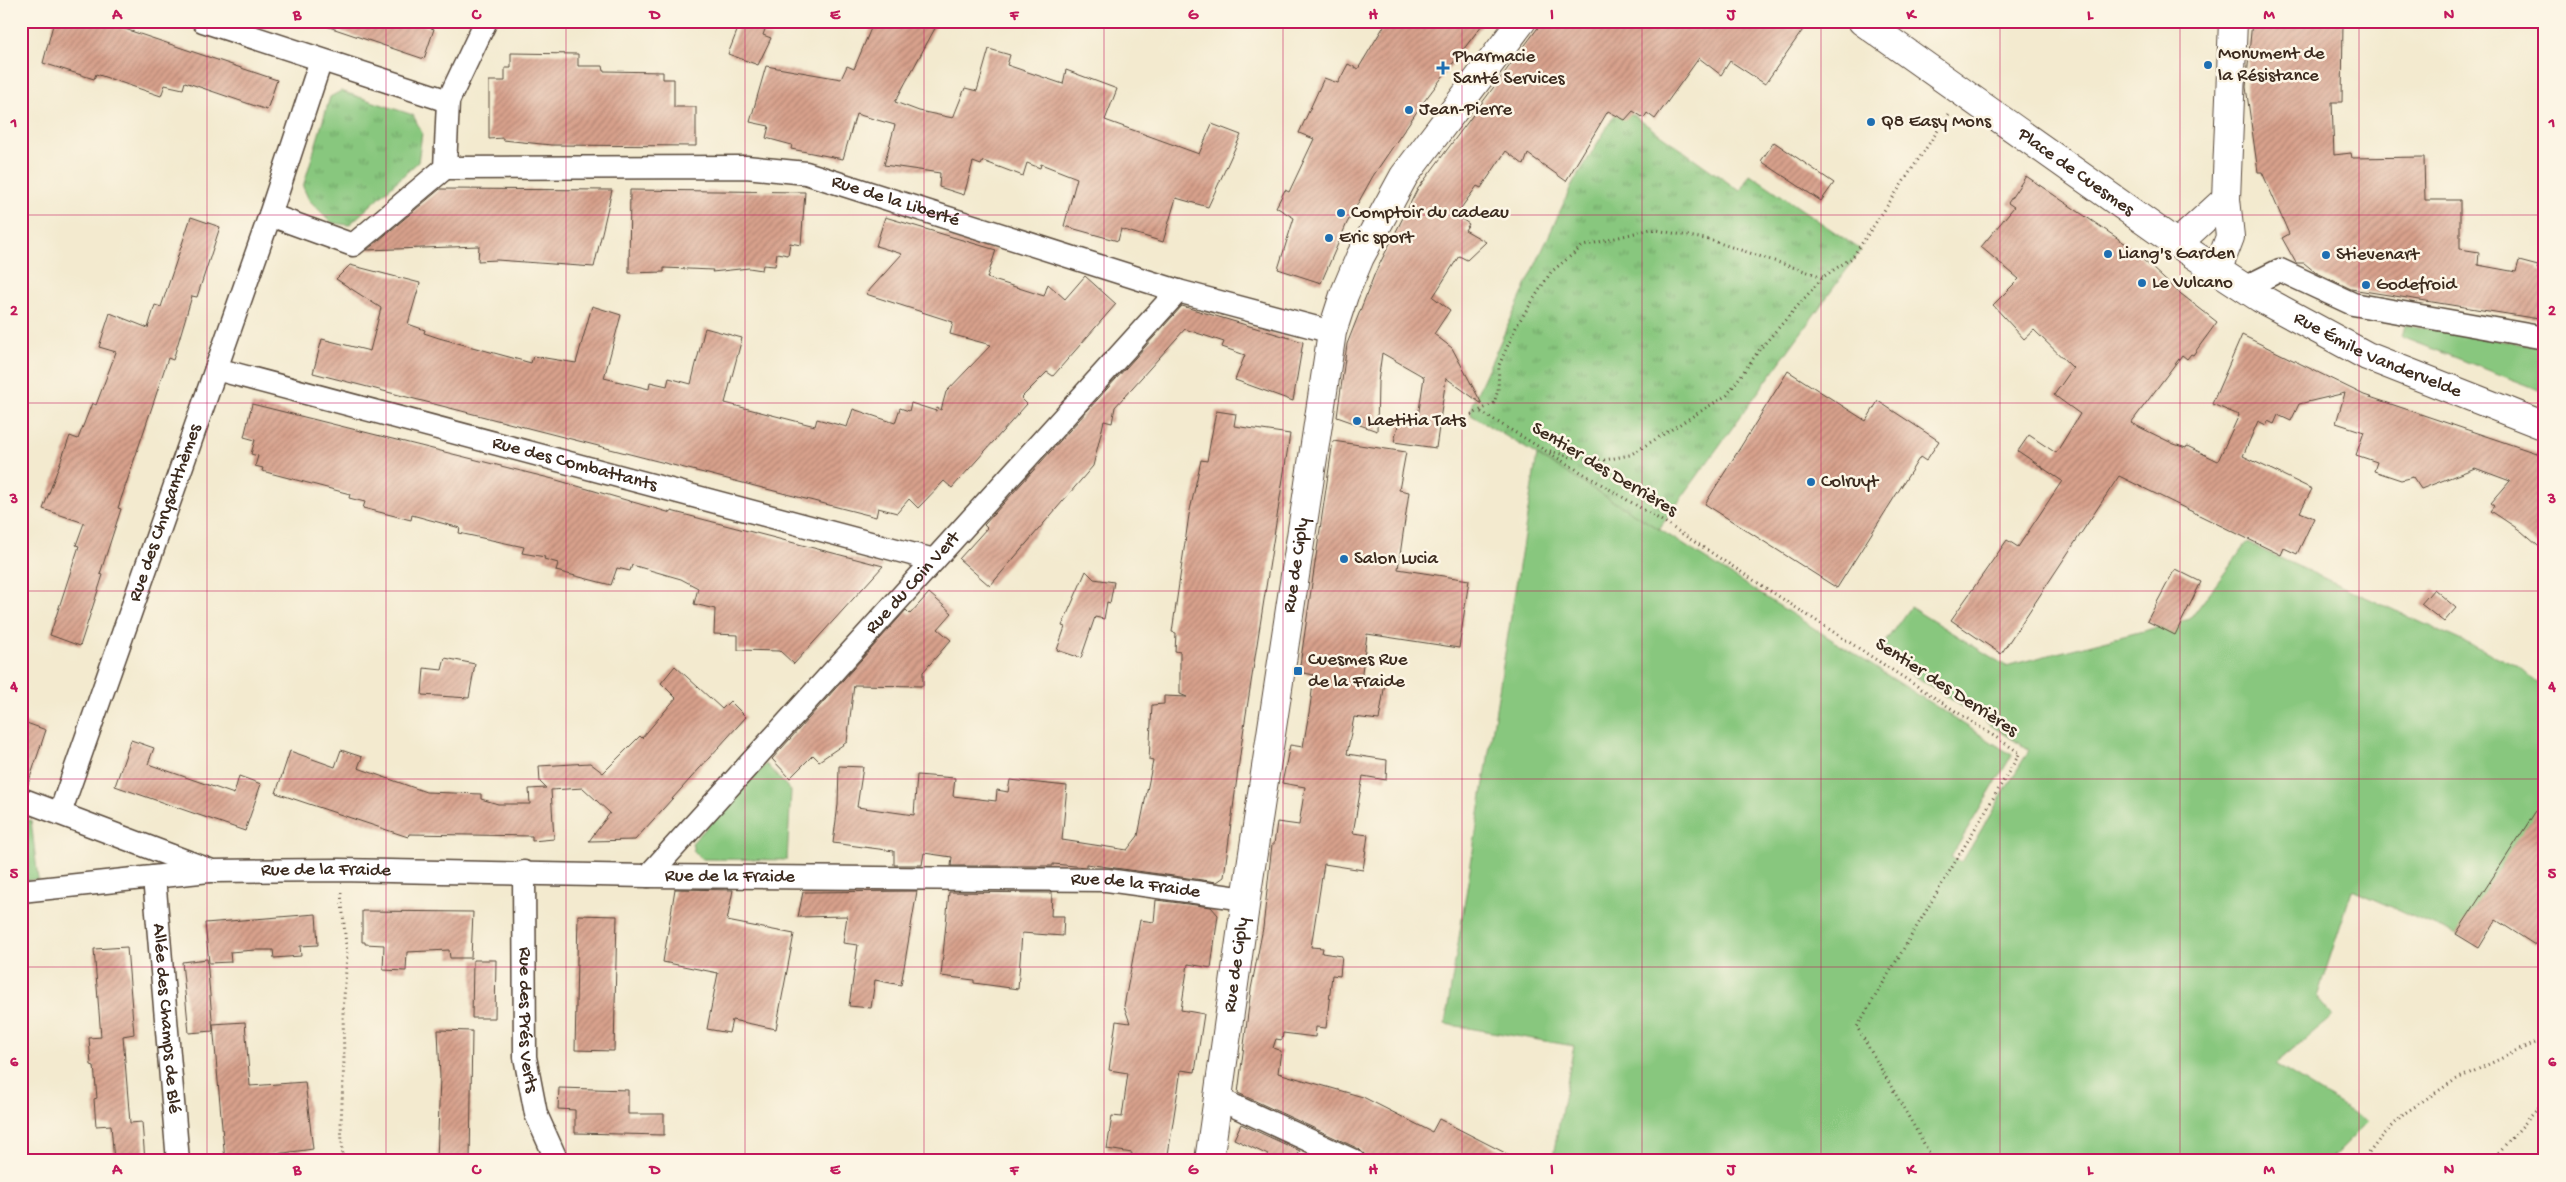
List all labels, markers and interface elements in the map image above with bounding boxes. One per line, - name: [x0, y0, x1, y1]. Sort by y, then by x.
- text: A: [111, 7, 123, 26]
- text: B: [292, 7, 302, 26]
- text: C: [471, 7, 482, 26]
- text: D: [648, 7, 661, 26]
- text: E: [830, 7, 841, 26]
- text: F: [1009, 7, 1020, 26]
- text: G: [1188, 7, 1199, 26]
- text: H: [1368, 7, 1378, 26]
- text: I: [1550, 7, 1554, 26]
- text: J: [1726, 7, 1737, 26]
- text: K: [1906, 7, 1918, 26]
- text: L: [2087, 7, 2094, 26]
- text: M: [2263, 7, 2275, 26]
- text: N: [2444, 7, 2455, 26]
- place label: Monument de la Résistance: [2218, 43, 2325, 88]
- place label: Pharmacie Santé Services: [1452, 46, 1566, 91]
- marker: Monument de la Résistance: [2202, 59, 2214, 71]
- marker: Pharmacie Santé Services: [1437, 62, 1449, 74]
- place label: Jean-Pierre: [1419, 99, 1512, 122]
- marker: Jean-Pierre: [1403, 104, 1415, 116]
- place label: Q8 Easy Mons: [1881, 111, 1992, 134]
- text: 1: [10, 115, 17, 134]
- text: 1: [2548, 115, 2555, 134]
- marker: Q8 Easy Mons: [1865, 116, 1877, 128]
- street label: Place de Cuesmes: [2012, 123, 2140, 222]
- street label: Rue de la Liberté: [828, 170, 962, 232]
- place label: Comptoir du cadeau: [1351, 202, 1509, 225]
- marker: Comptoir du cadeau: [1335, 207, 1347, 219]
- place label: Eric sport: [1339, 227, 1416, 250]
- marker: Eric sport: [1323, 232, 1335, 244]
- place label: Liang's Garden: [2118, 243, 2235, 266]
- place label: Stievenart: [2336, 244, 2421, 267]
- marker: Liang's Garden: [2102, 248, 2114, 260]
- marker: Stievenart: [2320, 249, 2332, 261]
- place label: Le Vulcano: [2152, 272, 2233, 295]
- place label: Godefroid: [2376, 274, 2458, 297]
- marker: Le Vulcano: [2136, 277, 2148, 289]
- marker: Godefroid: [2360, 279, 2372, 291]
- text: 2: [10, 303, 18, 322]
- text: 2: [2548, 303, 2556, 322]
- street label: Rue Émile Vandervelde: [2290, 307, 2465, 404]
- place label: Laetitia Tats: [1367, 410, 1467, 433]
- marker: Laetitia Tats: [1351, 415, 1363, 427]
- street label: Sentier des Derrières: [1527, 417, 1682, 523]
- street label: Rue des Chrysanthèmes: [124, 420, 208, 605]
- street label: Rue des Combattants: [490, 431, 661, 498]
- place label: Colruyt: [1821, 471, 1880, 494]
- marker: Colruyt: [1805, 476, 1817, 488]
- text: 3: [9, 491, 18, 510]
- text: 3: [2547, 491, 2556, 510]
- street label: Rue de Ciply: [1278, 516, 1315, 615]
- street label: Rue du Coin Vert: [861, 526, 967, 639]
- place label: Salon Lucia: [1354, 548, 1439, 571]
- marker: Salon Lucia: [1338, 553, 1350, 565]
- street label: Sentier des Derrières: [1870, 633, 2023, 743]
- place label: Cuesmes Rue de la Fraide: [1308, 649, 1408, 694]
- marker: Cuesmes Rue de la Fraide: [1292, 665, 1304, 677]
- text: 4: [9, 679, 18, 698]
- text: 4: [2547, 679, 2556, 698]
- street label: Rue de la Fraide: [261, 858, 391, 883]
- street label: Rue de la Fraide: [665, 865, 795, 889]
- text: 5: [10, 866, 19, 885]
- text: 5: [2548, 866, 2557, 885]
- street label: Rue de la Fraide: [1071, 868, 1202, 904]
- street label: Rue de Ciply: [1219, 915, 1255, 1014]
- street label: Allée des Champs de Blé: [146, 922, 185, 1115]
- street label: Rue des Prés Verts: [513, 947, 543, 1096]
- text: 6: [10, 1054, 19, 1073]
- text: 6: [2548, 1054, 2557, 1073]
- text: A: [111, 1162, 123, 1181]
- text: B: [292, 1162, 302, 1181]
- text: C: [471, 1162, 482, 1181]
- text: D: [648, 1162, 661, 1181]
- text: E: [830, 1162, 841, 1181]
- text: F: [1009, 1162, 1020, 1181]
- text: G: [1188, 1162, 1199, 1181]
- text: H: [1368, 1162, 1378, 1181]
- text: I: [1550, 1162, 1554, 1181]
- text: J: [1726, 1162, 1737, 1181]
- text: K: [1906, 1162, 1918, 1181]
- text: L: [2087, 1162, 2094, 1181]
- text: M: [2263, 1162, 2275, 1181]
- text: N: [2444, 1162, 2455, 1181]

